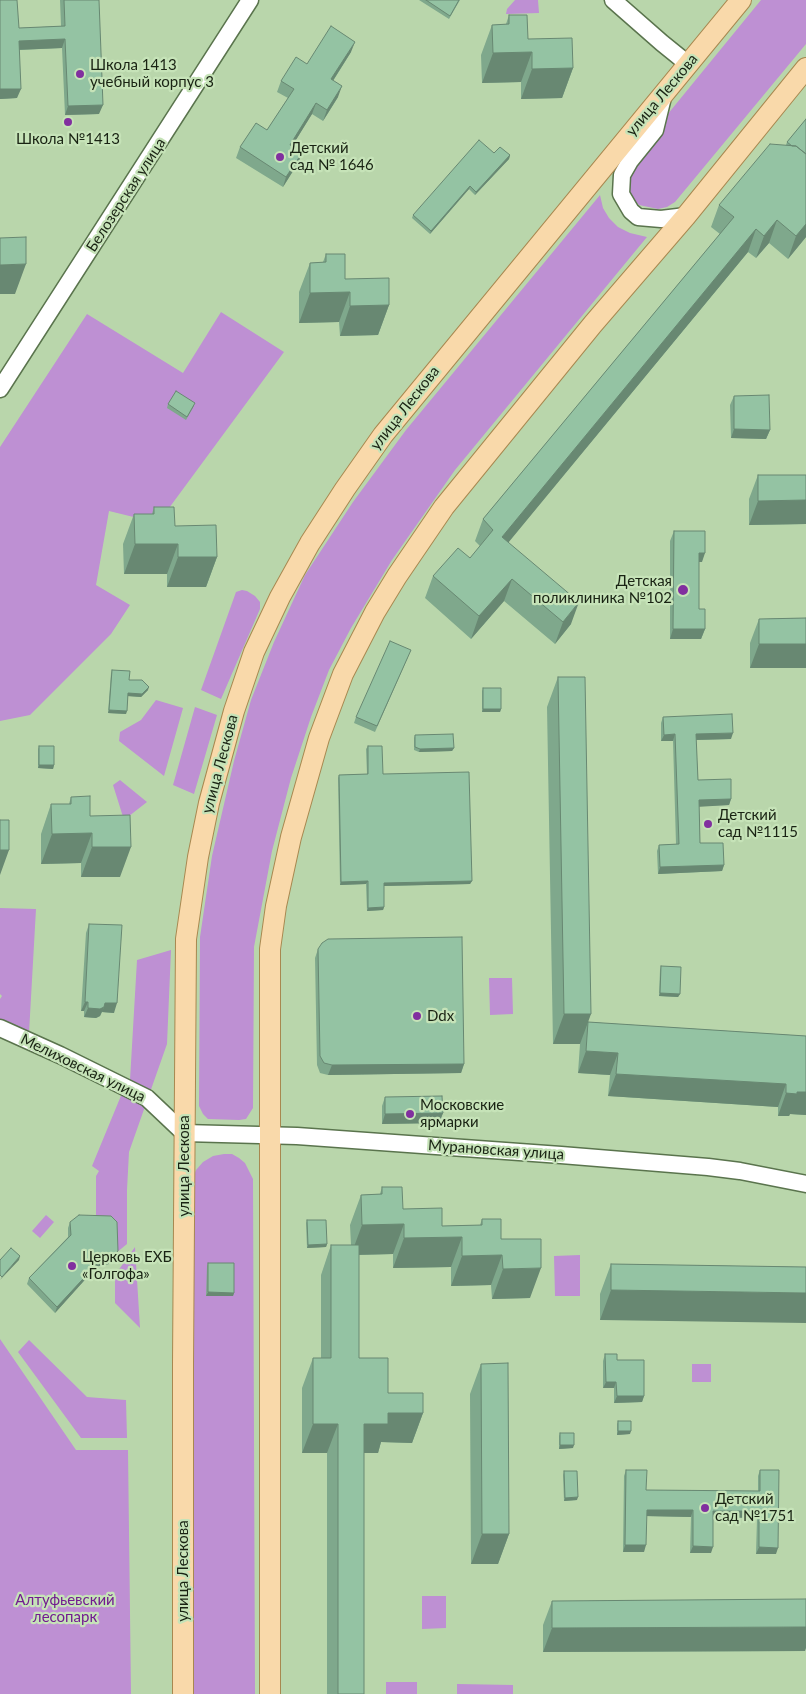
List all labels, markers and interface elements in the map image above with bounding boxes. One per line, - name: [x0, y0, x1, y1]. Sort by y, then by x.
- street label: улица Лескова: [623, 50, 701, 140]
- place label: Школа 1413 учебный корпус 3: [90, 56, 214, 91]
- marker: Школа 1413 учебный корпус 3: [74, 68, 86, 80]
- marker: Школа №1413: [62, 116, 74, 128]
- place label: Школа №1413: [16, 130, 120, 148]
- street label: Белозерская улица: [83, 135, 169, 255]
- place label: Детский сад № 1646: [290, 139, 374, 174]
- marker: Детский сад № 1646: [274, 151, 286, 163]
- street label: улица Лескова: [367, 363, 443, 453]
- place label: Детская поликлиника №102: [533, 572, 672, 607]
- marker: Детская поликлиника №102: [676, 583, 690, 597]
- street label: улица Лескова: [198, 713, 242, 815]
- place label: Детский сад №1115: [718, 806, 798, 841]
- marker: Детский сад №1115: [702, 818, 714, 830]
- place label: Ddx: [427, 1007, 454, 1025]
- marker: Ddx: [411, 1010, 423, 1022]
- street label: Мелиховская улица: [18, 1030, 148, 1106]
- place label: Московские ярмарки: [420, 1096, 504, 1131]
- marker: Московские ярмарки: [404, 1108, 416, 1120]
- street label: улица Лескова: [175, 1115, 193, 1217]
- street label: Мурановская улица: [427, 1136, 565, 1164]
- place label: Церковь ЕХБ «Голгофа»: [82, 1248, 172, 1283]
- marker: Церковь ЕХБ «Голгофа»: [66, 1260, 78, 1272]
- place label: Детский сад №1751: [715, 1490, 795, 1525]
- marker: Детский сад №1751: [699, 1502, 711, 1514]
- street label: улица Лескова: [174, 1520, 192, 1622]
- park label: Алтуфьевский лесопарк: [15, 1591, 115, 1626]

